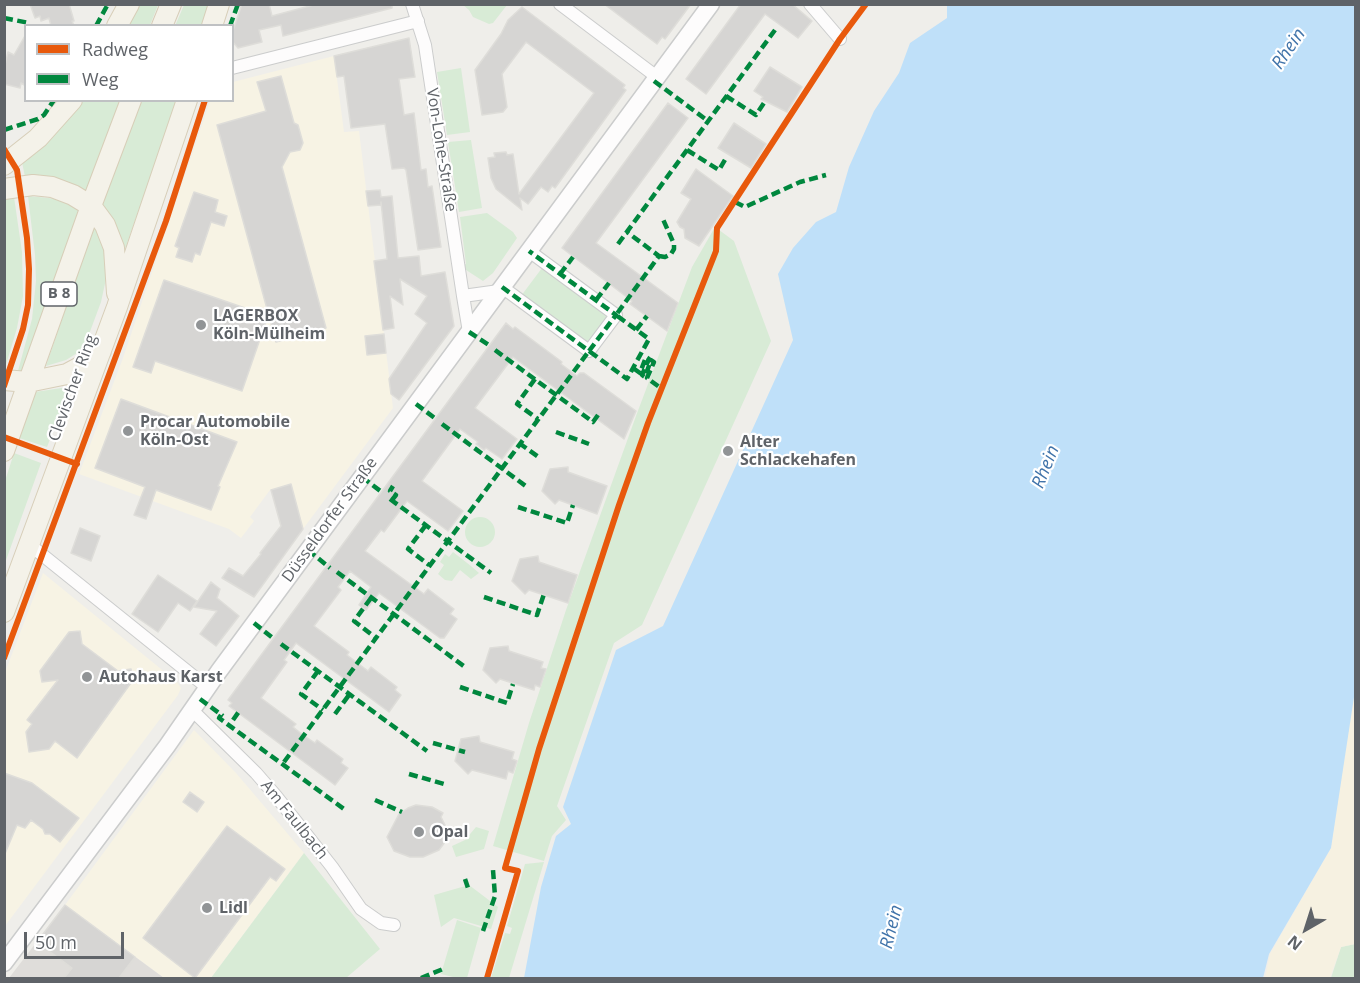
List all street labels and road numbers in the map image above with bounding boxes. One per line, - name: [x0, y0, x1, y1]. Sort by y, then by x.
- street label: Von-Lohe-Straße: [422, 87, 460, 213]
- road number: B 8: [41, 282, 77, 306]
- street label: Clevischer Ring: [45, 332, 101, 444]
- street label: Düsseldorfer Straße: [278, 454, 382, 586]
- street label: Am Faulbach: [256, 777, 332, 863]

